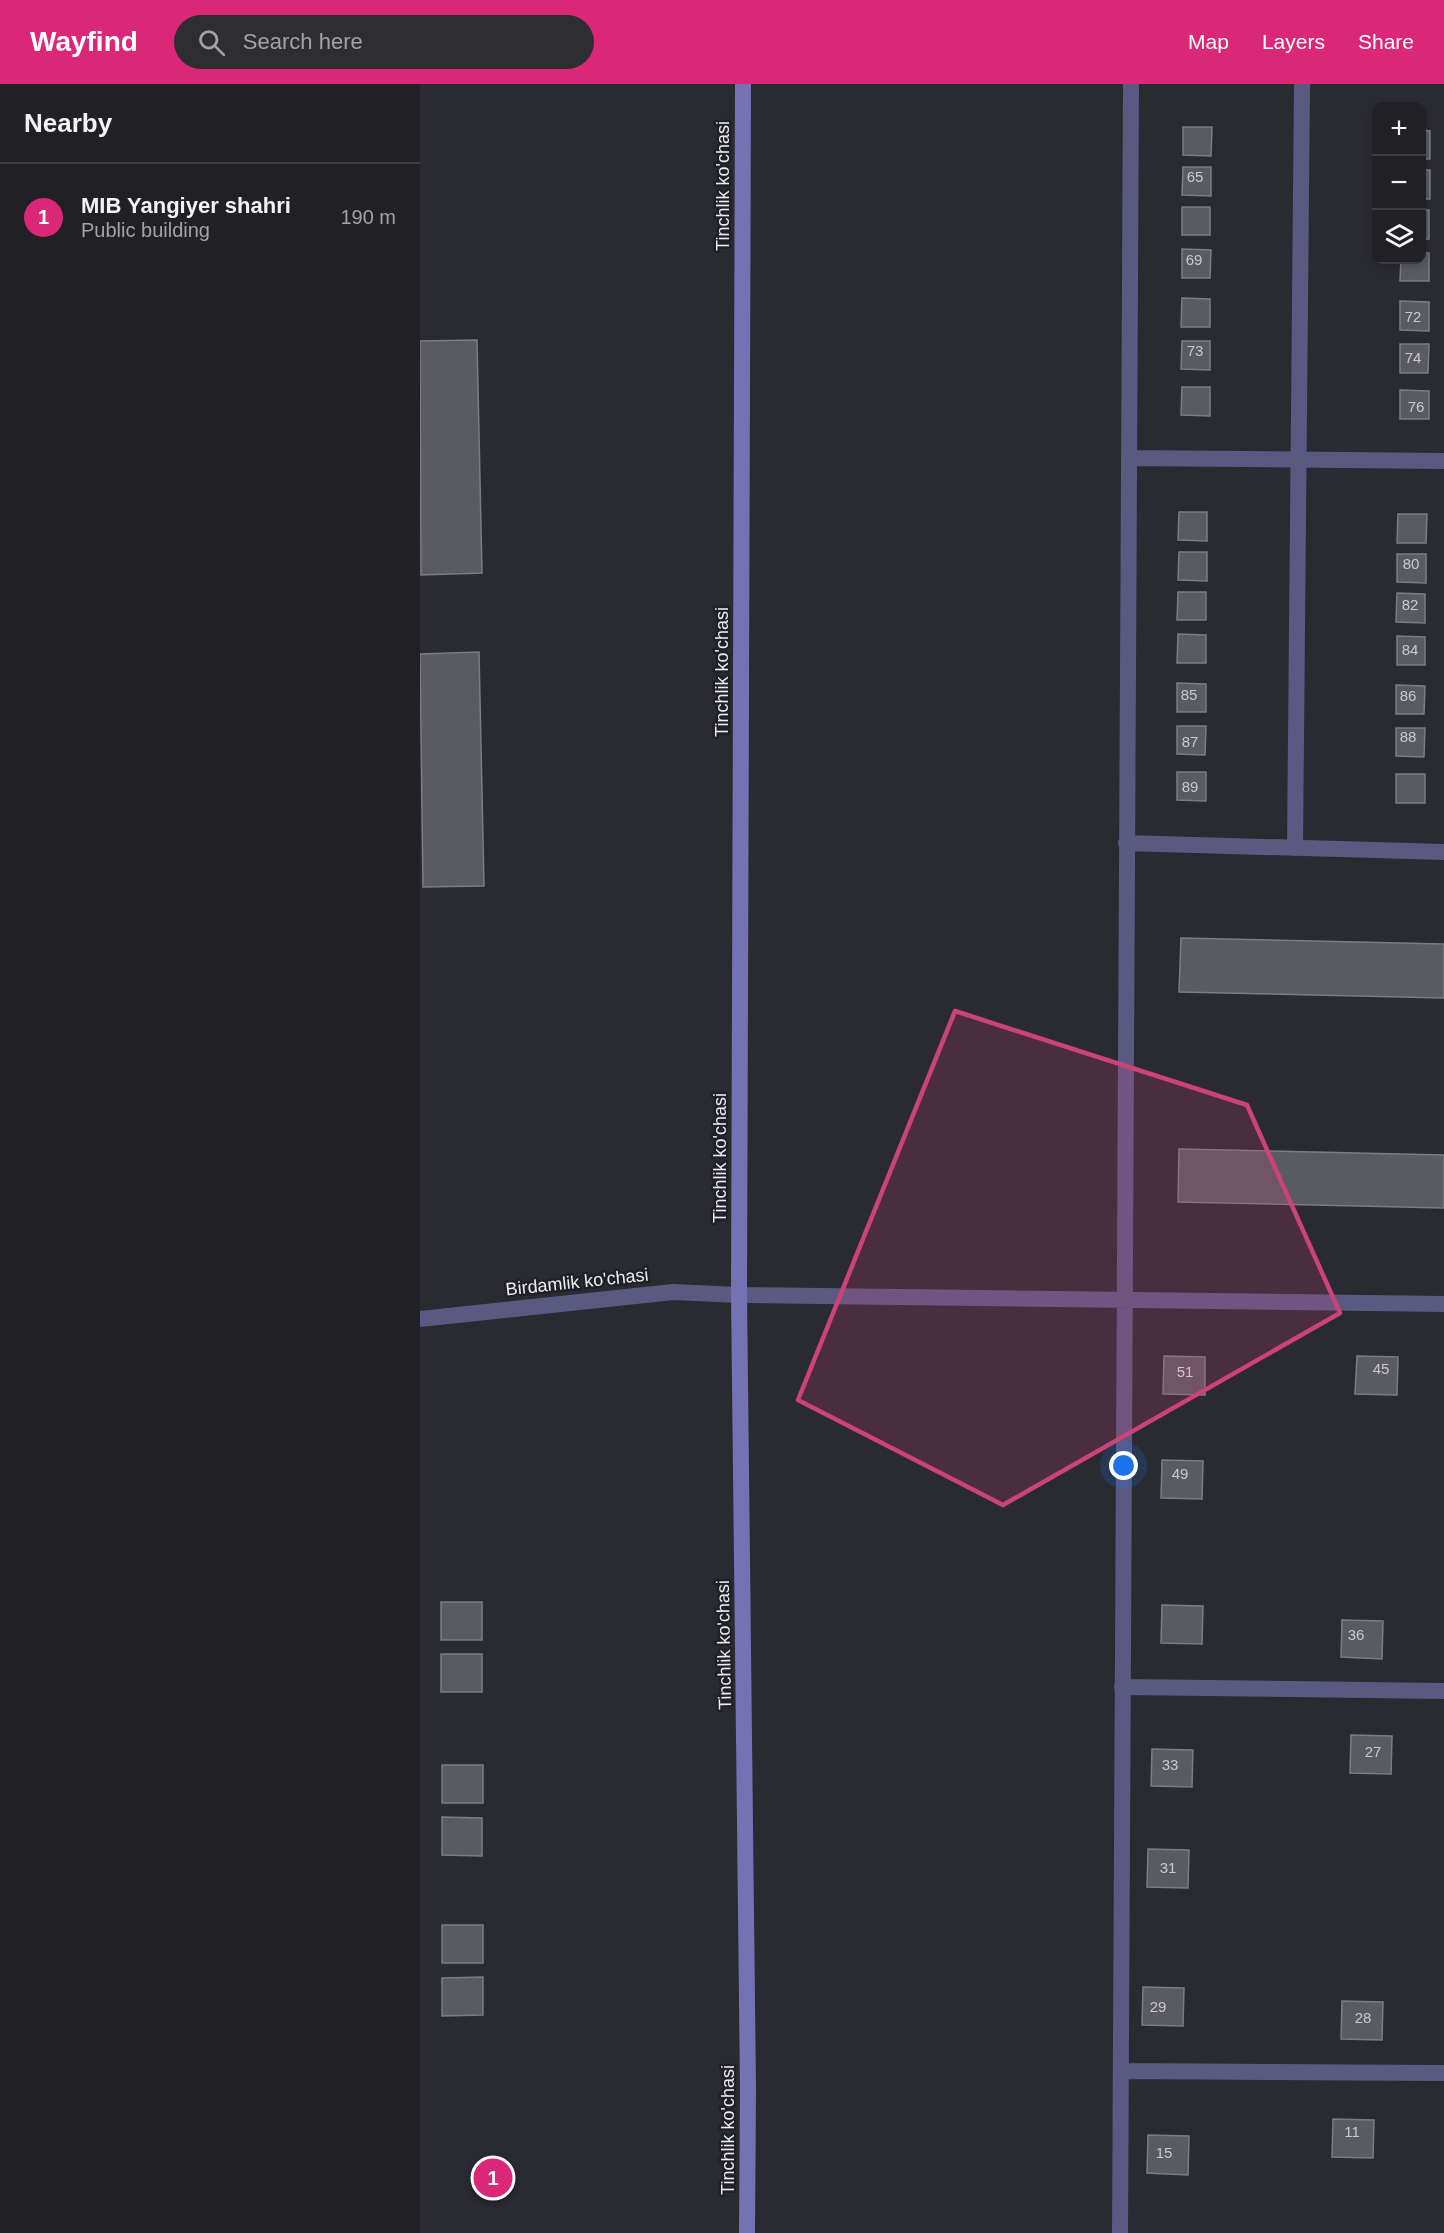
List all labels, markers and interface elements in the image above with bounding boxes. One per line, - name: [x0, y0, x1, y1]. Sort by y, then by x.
- search box: [174, 15, 594, 69]
- text: Wayfind: [30, 26, 138, 57]
- icon: search: [195, 26, 228, 59]
- text: Search here: [243, 29, 363, 54]
- text: Map: [1188, 30, 1229, 53]
- text: Layers: [1262, 30, 1325, 53]
- text: Share: [1358, 30, 1414, 53]
- map controls: [1372, 102, 1426, 264]
- button: +: [1372, 102, 1426, 156]
- text: Nearby: [24, 108, 112, 138]
- street label: Tinchlik ko'chasi: [713, 121, 733, 251]
- button: −: [1372, 156, 1426, 210]
- house number: 65: [1187, 168, 1203, 185]
- text: MIB Yangiyer shahri: [81, 193, 291, 218]
- text: 1: [38, 206, 49, 228]
- text: 190 m: [340, 206, 396, 228]
- button: layers: [1372, 210, 1426, 264]
- text: Public building: [81, 219, 210, 241]
- house number: 69: [1186, 251, 1202, 268]
- house number: 72: [1405, 308, 1421, 325]
- house number: 73: [1187, 342, 1203, 359]
- house number: 74: [1405, 349, 1421, 366]
- house number: 76: [1408, 398, 1424, 415]
- house number: 80: [1403, 555, 1419, 572]
- house number: 82: [1402, 596, 1418, 613]
- street label: Tinchlik ko'chasi: [712, 607, 732, 737]
- house number: 84: [1402, 641, 1418, 658]
- house number: 85: [1181, 686, 1197, 703]
- house number: 86: [1400, 687, 1416, 704]
- house number: 88: [1400, 728, 1416, 745]
- house number: 87: [1182, 733, 1198, 750]
- house number: 89: [1182, 778, 1198, 795]
- street label: Tinchlik ko'chasi: [710, 1093, 730, 1223]
- street label: Birdamlik ko'chasi: [505, 1265, 649, 1299]
- house number: 45: [1373, 1360, 1389, 1377]
- house number: 51: [1177, 1363, 1193, 1380]
- your location: [1109, 1451, 1138, 1480]
- house number: 49: [1172, 1465, 1188, 1482]
- street label: Tinchlik ko'chasi: [713, 1580, 735, 1710]
- house number: 36: [1348, 1626, 1364, 1643]
- house number: 27: [1365, 1743, 1381, 1760]
- house number: 33: [1162, 1756, 1178, 1773]
- house number: 31: [1160, 1859, 1176, 1876]
- house number: 29: [1150, 1998, 1166, 2015]
- house number: 28: [1355, 2009, 1371, 2026]
- street label: Tinchlik ko'chasi: [718, 2065, 738, 2195]
- house number: 11: [1344, 2123, 1360, 2140]
- house number: 15: [1156, 2144, 1172, 2161]
- pin: 1: [474, 2156, 512, 2200]

